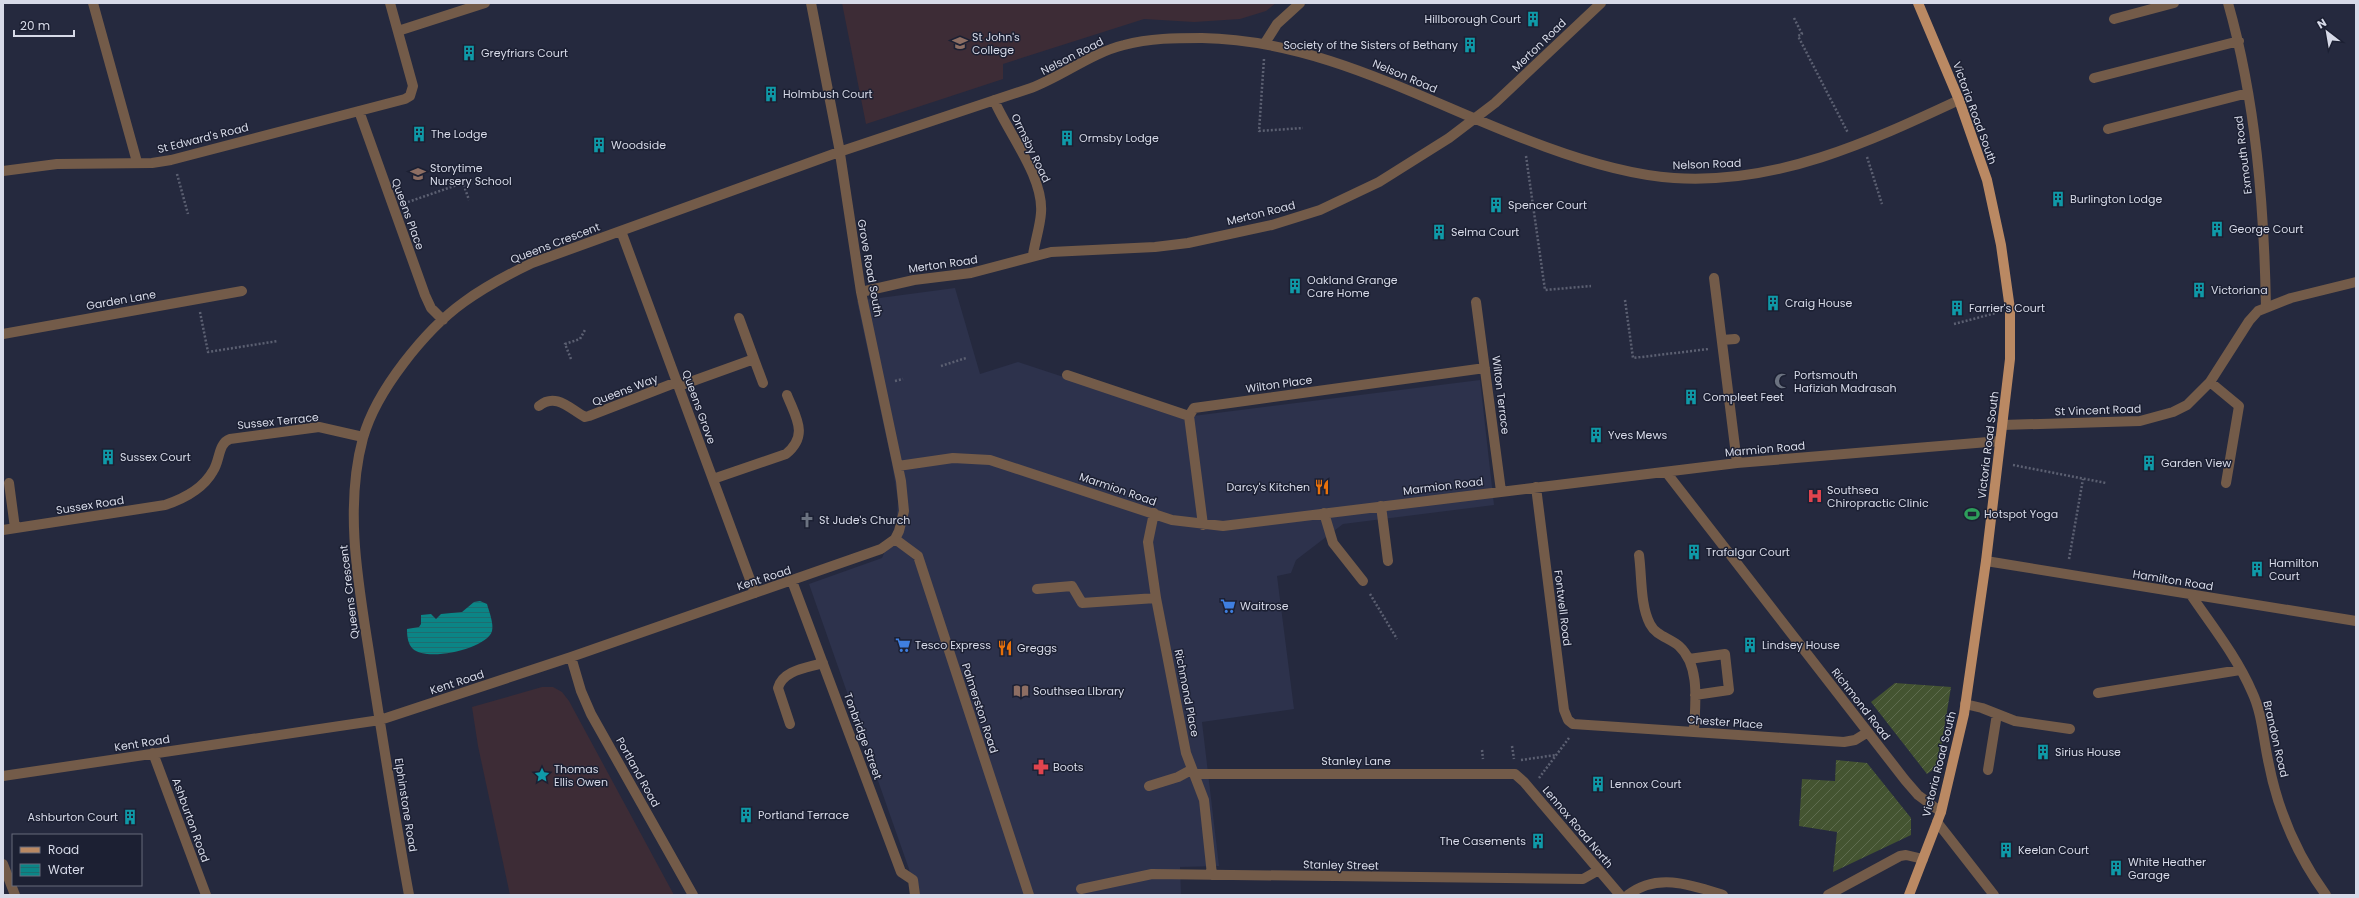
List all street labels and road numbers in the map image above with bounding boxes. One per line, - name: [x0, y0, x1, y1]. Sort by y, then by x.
- street label: Merton Road: [1508, 15, 1570, 75]
- street label: Nelson Road: [1038, 33, 1106, 79]
- street label: Nelson Road: [1370, 55, 1440, 97]
- street label: Victoria Road South: [1949, 59, 2001, 167]
- street label: Ormsby Road: [1007, 111, 1055, 185]
- street label: Exmouth Road: [2230, 115, 2256, 195]
- street label: St Edward's Road: [156, 119, 250, 157]
- street label: Nelson Road: [1672, 155, 1742, 173]
- street label: Queens Place: [388, 176, 428, 252]
- street label: Merton Road: [1225, 197, 1297, 229]
- street label: Grove Road South: [854, 218, 886, 318]
- street label: Queens Crescent: [508, 219, 602, 267]
- street label: Merton Road: [907, 251, 979, 277]
- street label: Garden Lane: [85, 286, 157, 314]
- street label: Wilton Terrace: [1488, 355, 1514, 435]
- street label: Queens Grove: [678, 368, 720, 446]
- street label: Queens Way: [590, 370, 661, 410]
- street label: Wilton Place: [1245, 371, 1314, 397]
- street label: Victoria Road South: [1973, 390, 2003, 500]
- street label: St Vincent Road: [2054, 400, 2142, 420]
- street label: Sussex Terrace: [236, 409, 320, 433]
- street label: Marmion Road: [1724, 438, 1806, 460]
- street label: Marmion Road: [1077, 468, 1159, 510]
- street label: Marmion Road: [1402, 473, 1484, 499]
- street label: Sussex Road: [55, 492, 125, 518]
- street label: Queens Crescent: [335, 544, 363, 640]
- street label: Kent Road: [735, 562, 793, 594]
- street label: Hamilton Road: [2132, 566, 2214, 594]
- street label: Fontwell Road: [1550, 569, 1576, 647]
- street label: Richmond Place: [1171, 648, 1203, 738]
- street label: Palmerston Road: [958, 661, 1002, 755]
- street label: Richmond Road: [1828, 665, 1894, 743]
- street label: Kent Road: [428, 666, 486, 698]
- street label: Tonbridge Street: [840, 690, 886, 782]
- street label: Brandon Road: [2259, 699, 2293, 779]
- street label: Victoria Road South: [1918, 710, 1960, 818]
- street label: Chester Place: [1687, 711, 1764, 733]
- street label: Kent Road: [113, 731, 171, 755]
- street label: Portland Road: [612, 734, 664, 810]
- street label: Stanley Lane: [1321, 753, 1391, 769]
- street label: Elphinstone Road: [391, 757, 421, 853]
- street label: Ashburton Road: [168, 776, 214, 864]
- street label: Lennox Road North: [1539, 783, 1617, 871]
- street label: Stanley Street: [1303, 856, 1379, 874]

